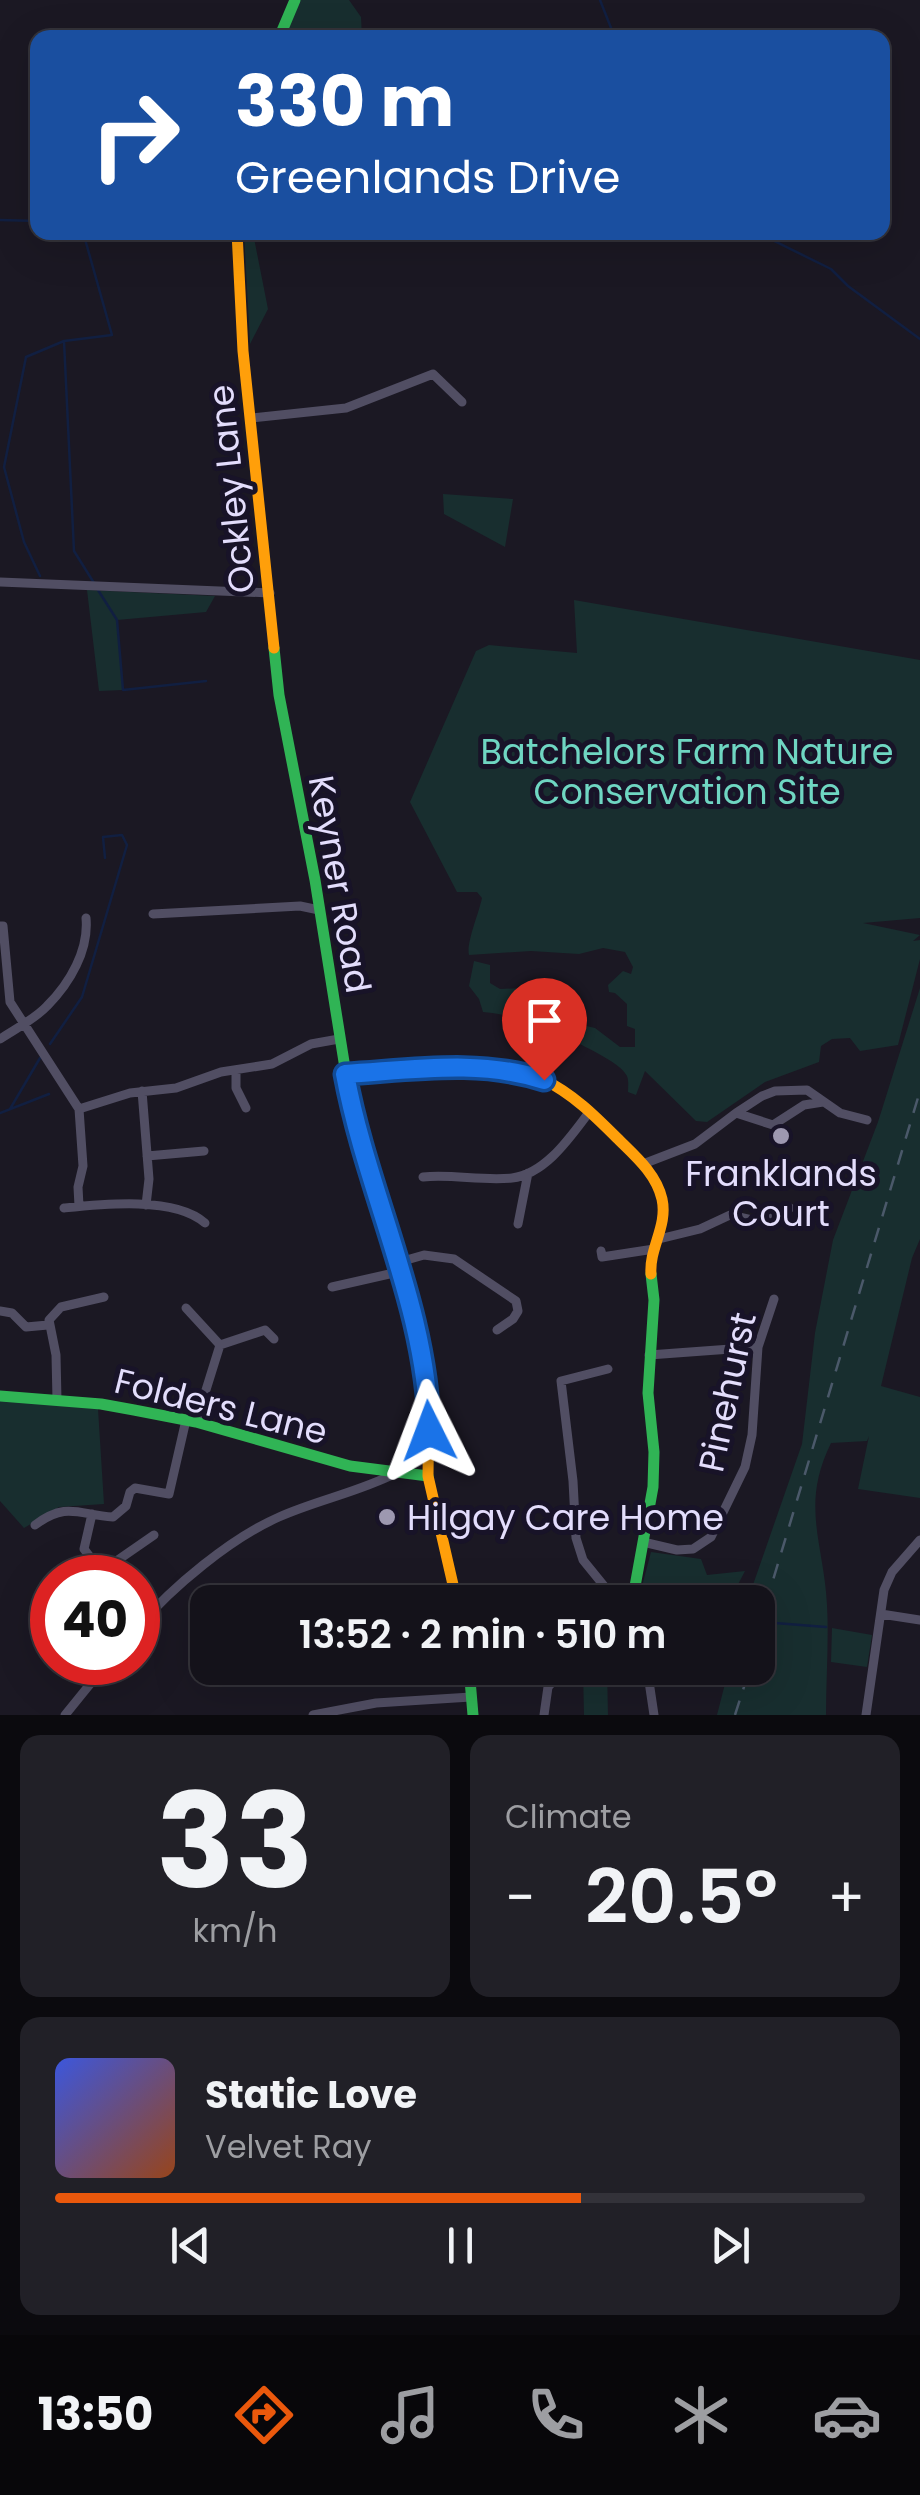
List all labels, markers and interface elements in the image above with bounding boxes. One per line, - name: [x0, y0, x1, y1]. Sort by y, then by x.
- text: 330 m: [235, 52, 454, 151]
- icon: right: [70, 70, 200, 200]
- text: Greenlands Drive: [235, 146, 620, 209]
- street label: Ockley Lane: [196, 382, 266, 596]
- park label: Batchelors Farm Nature Conservation Site: [481, 727, 893, 816]
- street label: Keyner Road: [297, 771, 383, 997]
- pin: [502, 978, 587, 1081]
- icon: arrive: [517, 993, 572, 1048]
- marker: Franklands Court: [770, 1125, 792, 1147]
- place label: Franklands Court: [685, 1149, 877, 1238]
- street label: Pinehurst: [686, 1308, 768, 1476]
- street label: Folders Lane: [110, 1356, 332, 1456]
- position arrow: [377, 1379, 481, 1483]
- place label: Hilgay Care Home: [407, 1493, 724, 1542]
- marker: Hilgay Care Home: [376, 1506, 398, 1528]
- speed limit sign: 40: [30, 1555, 160, 1685]
- text: 13:52 · 2 min · 510 m: [299, 1608, 666, 1661]
- text: 33: [156, 1750, 314, 1933]
- text: Climate: [505, 1794, 632, 1839]
- text: 20.5°: [585, 1844, 778, 1949]
- text: −: [505, 1859, 535, 1936]
- text: +: [827, 1859, 865, 1936]
- text: km/h: [192, 1908, 278, 1953]
- text: Static Love: [205, 2068, 417, 2121]
- text: Velvet Ray: [205, 2124, 371, 2169]
- icon: previous: [163, 2218, 218, 2273]
- icon: pause: [433, 2218, 488, 2273]
- icon: next: [703, 2218, 758, 2273]
- icon: directions: [229, 2380, 299, 2450]
- icon: music: [375, 2380, 445, 2450]
- icon: phone: [521, 2380, 591, 2450]
- icon: climate: [666, 2380, 736, 2450]
- icon: car: [812, 2380, 882, 2450]
- text: 13:50: [38, 2383, 153, 2446]

